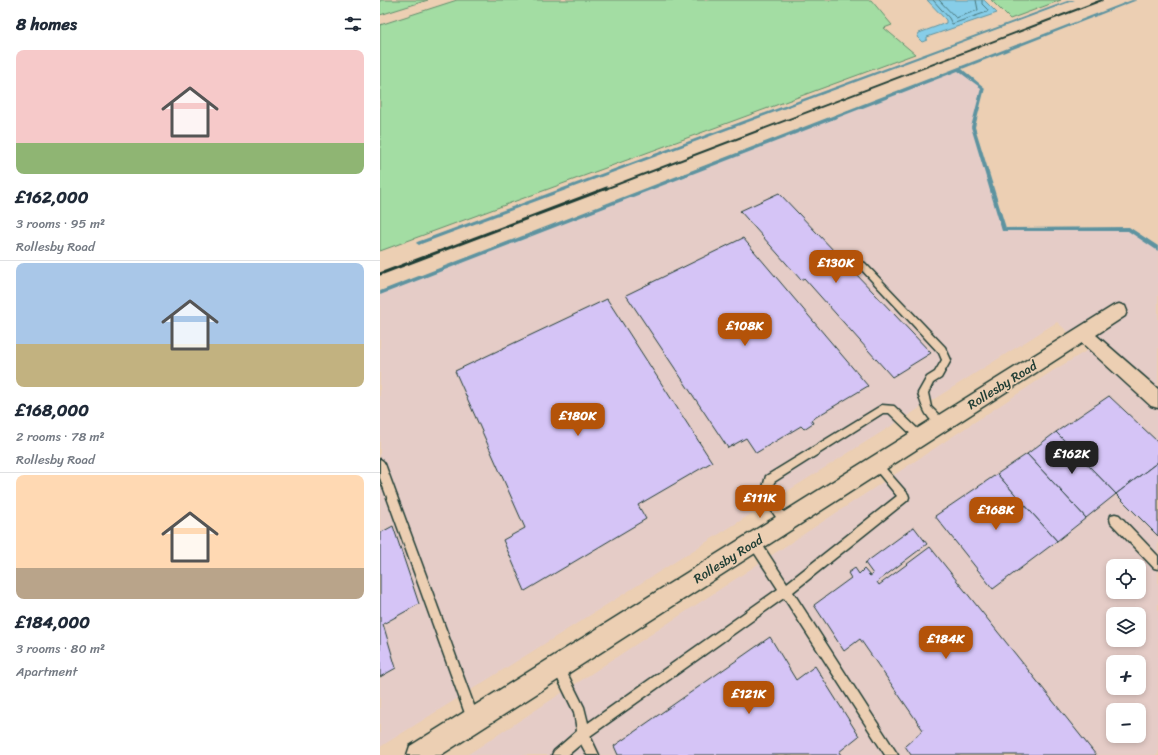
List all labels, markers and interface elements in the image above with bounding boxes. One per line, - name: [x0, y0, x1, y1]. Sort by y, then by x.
- text: 8 homes: [16, 9, 77, 39]
- icon: filters: [342, 13, 364, 35]
- icon: home: [154, 76, 226, 148]
- text: £162,000: [16, 182, 89, 212]
- text: 3 rooms · 95 m²: [16, 212, 105, 235]
- text: Rollesby Road: [16, 235, 95, 258]
- pin: £130K: [808, 250, 864, 284]
- text: £130K: [818, 251, 854, 274]
- icon: home: [154, 289, 226, 361]
- pin: £108K: [717, 313, 773, 347]
- text: £108K: [727, 314, 763, 337]
- street label: Rollesby Road: [962, 354, 1043, 416]
- text: £168,000: [16, 395, 89, 425]
- pin: £180K: [550, 403, 606, 437]
- text: £180K: [560, 404, 596, 427]
- text: 2 rooms · 78 m²: [16, 425, 105, 448]
- pin: £162K: [1044, 441, 1100, 475]
- text: £162K: [1054, 442, 1090, 465]
- text: Rollesby Road: [16, 448, 95, 471]
- pin: £111K: [732, 485, 788, 519]
- text: £111K: [744, 486, 776, 509]
- pin: £168K: [968, 497, 1024, 531]
- text: £168K: [978, 498, 1014, 521]
- icon: home: [154, 501, 226, 573]
- street label: Rollesby Road: [688, 528, 769, 590]
- map controls: [1106, 559, 1146, 743]
- button: locate: [1106, 559, 1146, 599]
- text: £184,000: [16, 607, 90, 637]
- button: layers: [1106, 607, 1146, 647]
- pin: £184K: [918, 626, 974, 660]
- text: £184K: [928, 627, 964, 650]
- text: 3 rooms · 80 m²: [16, 637, 105, 660]
- button: +: [1106, 655, 1146, 695]
- text: Apartment: [16, 660, 77, 683]
- pin: £121K: [721, 681, 777, 715]
- text: £121K: [732, 682, 766, 705]
- button: −: [1106, 703, 1146, 743]

